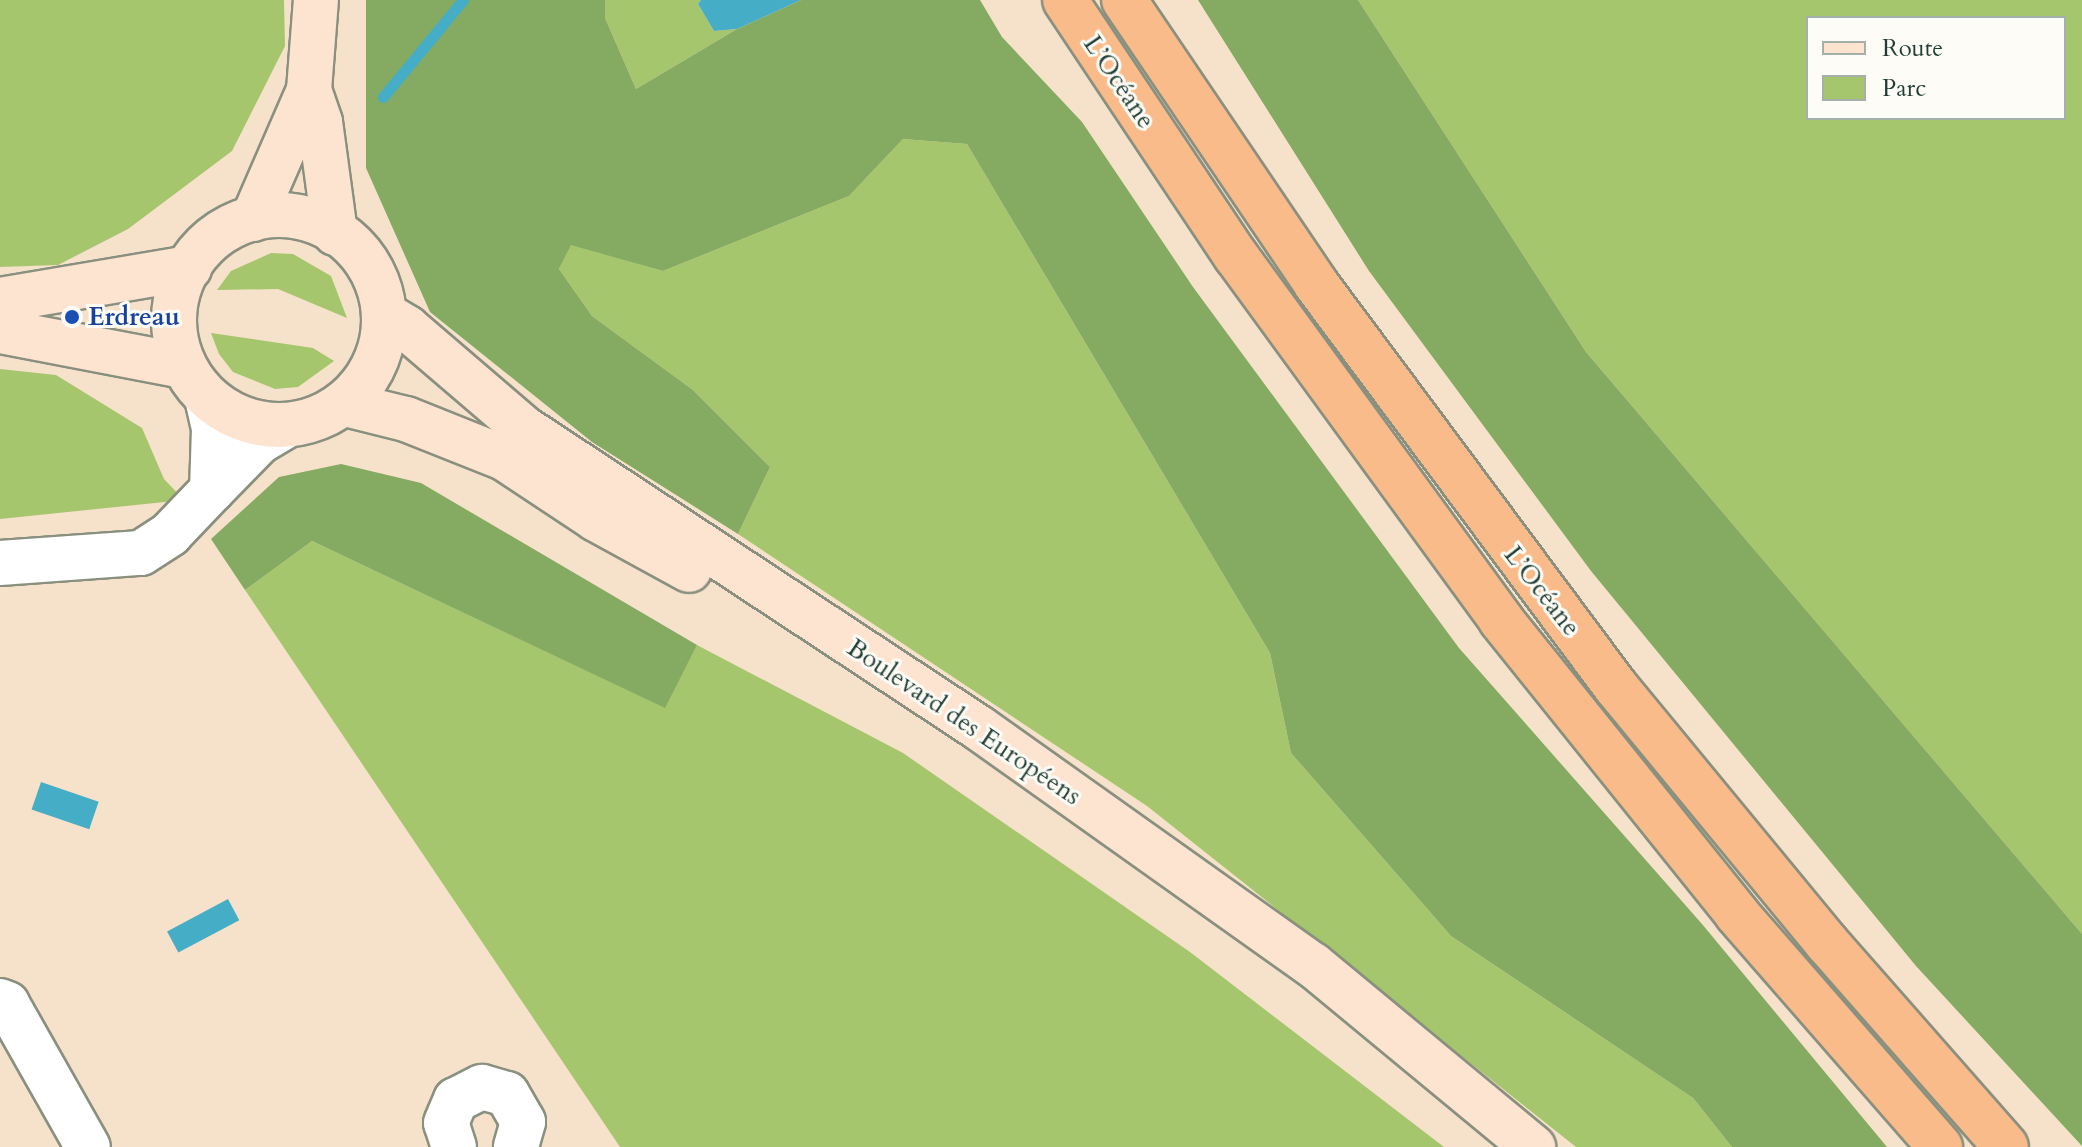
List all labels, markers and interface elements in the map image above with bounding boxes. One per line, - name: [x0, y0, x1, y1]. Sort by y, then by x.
- legend: [1806, 16, 2066, 120]
- street label: L’Océane: [1077, 30, 1161, 134]
- text: Route: [1882, 32, 1943, 65]
- text: Parc: [1882, 72, 1926, 105]
- place label: Erdreau: [88, 301, 180, 333]
- marker: Erdreau: [63, 308, 81, 326]
- street label: L’Océane: [1497, 540, 1587, 642]
- street label: Boulevard des Européens: [841, 632, 1087, 812]

